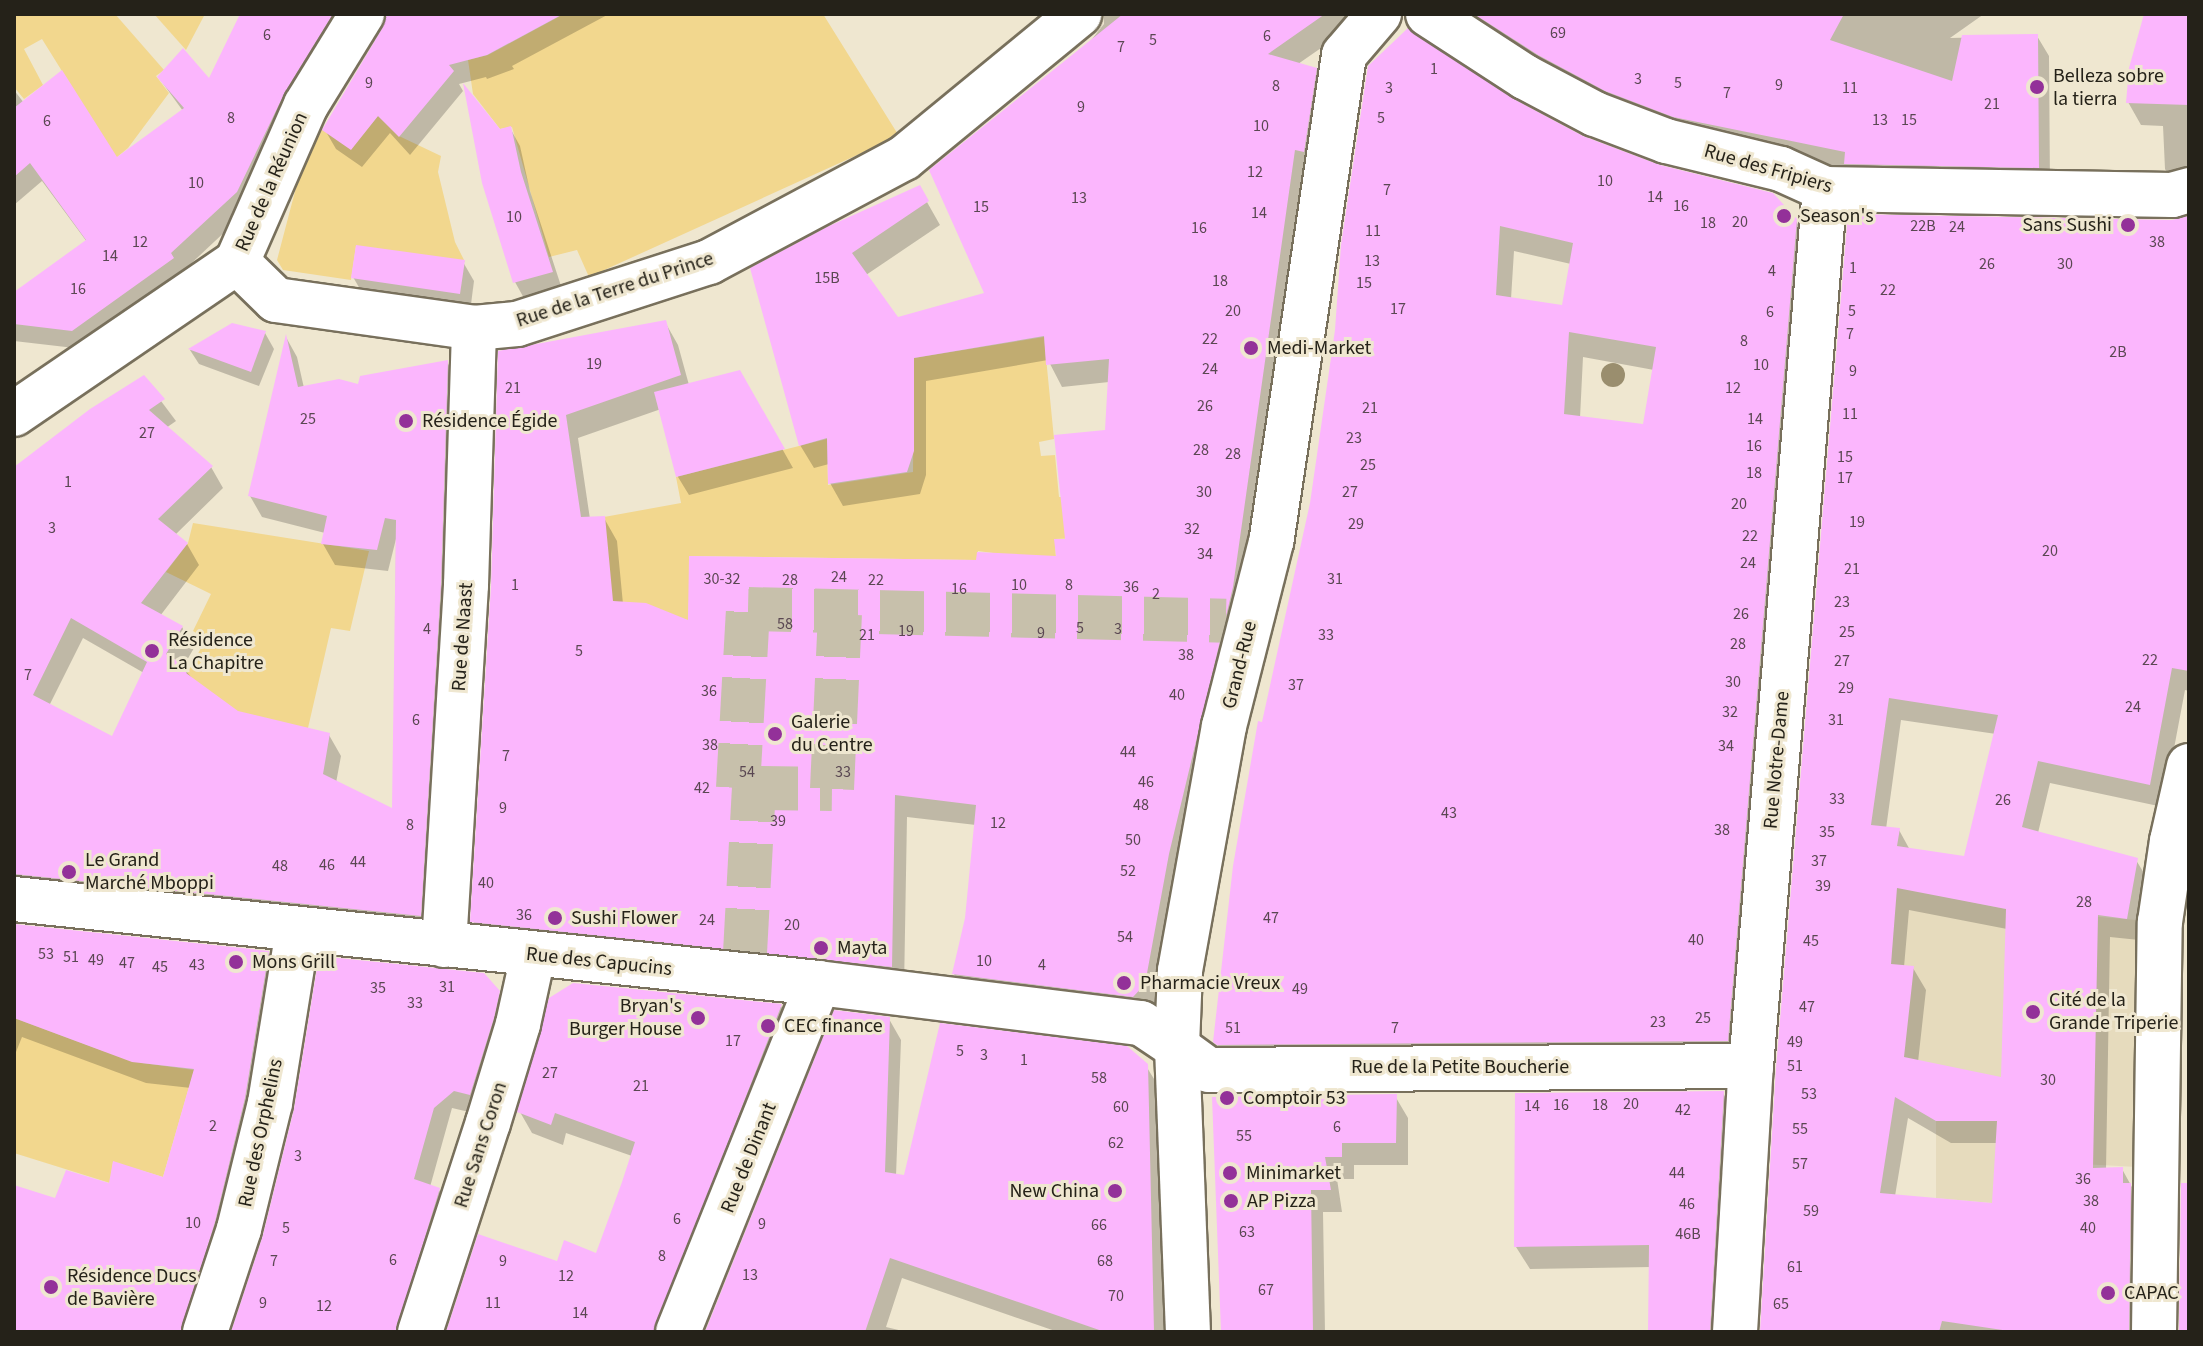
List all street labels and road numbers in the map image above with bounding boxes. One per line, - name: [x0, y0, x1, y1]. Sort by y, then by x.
- street label: Rue de la Réunion: [231, 109, 313, 255]
- street label: Rue des Fripiers: [1701, 139, 1835, 199]
- street label: Rue de la Terre du Prince: [513, 247, 717, 333]
- street label: Rue de Naast: [447, 582, 479, 692]
- street label: Grand-Rue: [1218, 619, 1262, 711]
- street label: Rue Notre-Dame: [1759, 690, 1795, 830]
- street label: Rue des Capucins: [525, 942, 673, 982]
- street label: Rue de la Petite Boucherie: [1351, 1055, 1569, 1079]
- street label: Rue des Orphelins: [234, 1057, 288, 1209]
- street label: Rue Sans Coron: [449, 1079, 513, 1211]
- street label: Rue de Dinant: [716, 1099, 782, 1217]

